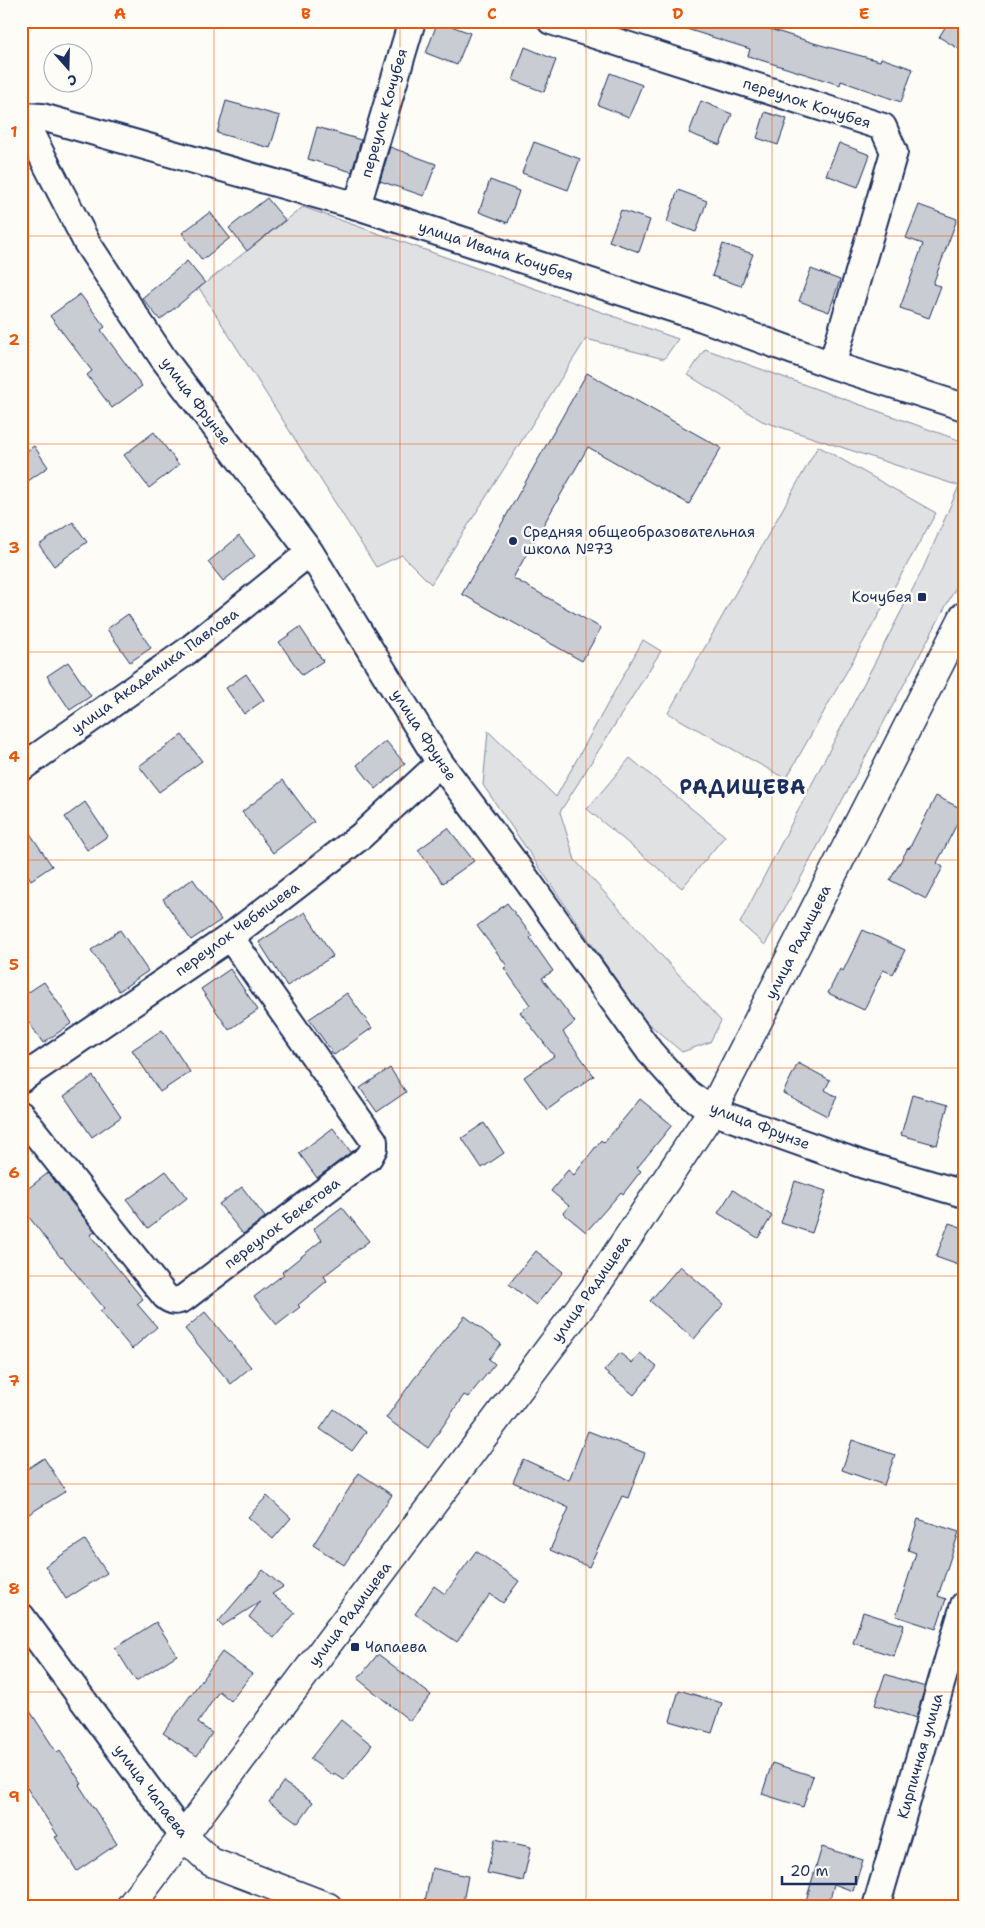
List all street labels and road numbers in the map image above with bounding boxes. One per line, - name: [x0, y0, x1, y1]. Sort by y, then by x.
- street label: переулок Кочубея: [356, 46, 412, 180]
- street label: переулок Кочубея: [741, 73, 873, 133]
- street label: улица Ивана Кочубея: [416, 216, 576, 286]
- street label: улица Фрунзе: [156, 353, 236, 449]
- street label: улица Академика Павлова: [68, 603, 243, 738]
- street label: улица Фрунзе: [387, 685, 461, 785]
- street label: переулок Чебышева: [171, 877, 304, 981]
- street label: улица Радищева: [760, 881, 836, 1003]
- street label: улица Фрунзе: [707, 1098, 813, 1154]
- street label: переулок Бекетова: [220, 1172, 345, 1273]
- street label: улица Радищева: [547, 1231, 636, 1346]
- street label: улица Радищева: [304, 1557, 396, 1670]
- street label: Кирпичная улица: [892, 1690, 948, 1821]
- street label: улица Чапаева: [109, 1740, 193, 1842]

